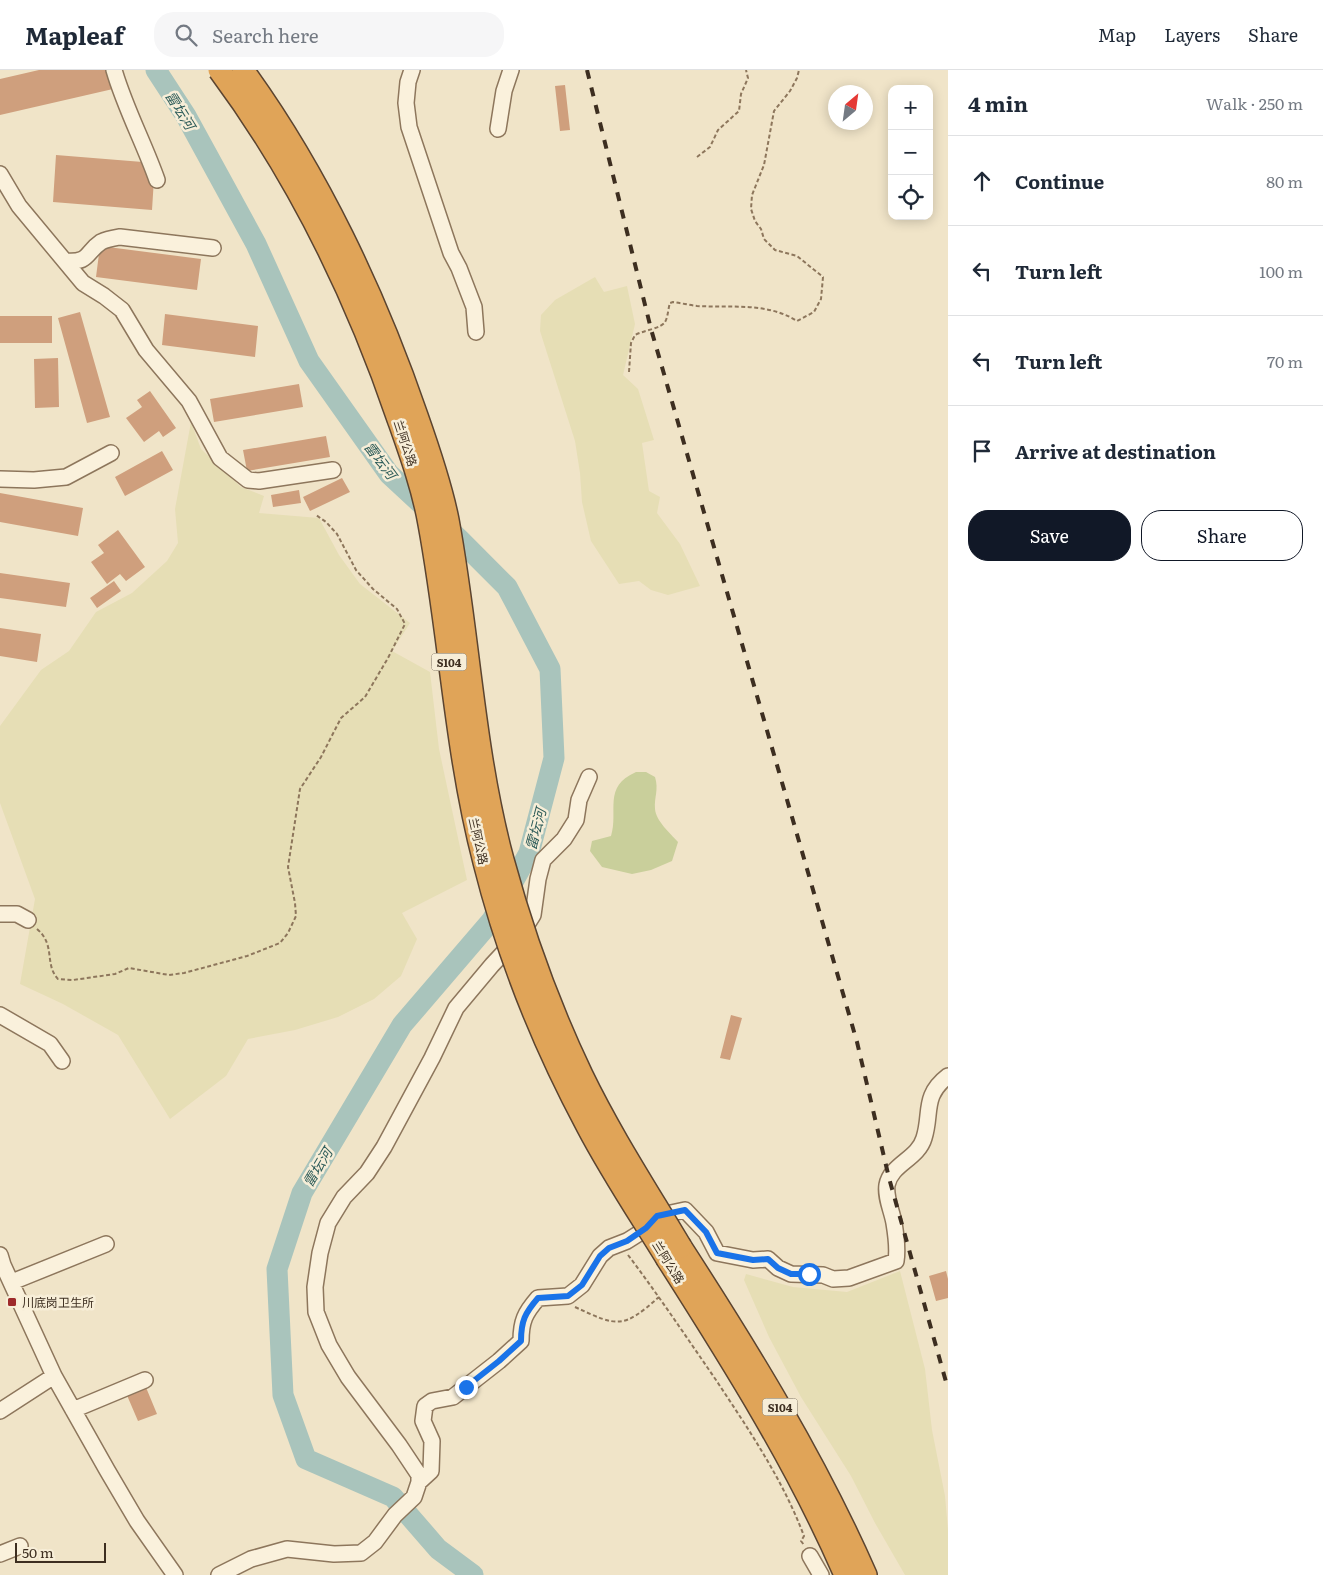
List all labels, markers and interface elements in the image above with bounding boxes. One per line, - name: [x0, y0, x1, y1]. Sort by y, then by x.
- search box: [154, 12, 504, 57]
- text: Mapleaf: [25, 17, 124, 52]
- icon: search: [172, 21, 200, 49]
- text: Search here: [212, 21, 319, 49]
- text: Map: [1098, 21, 1136, 48]
- text: Layers: [1164, 21, 1220, 48]
- text: Share: [1248, 21, 1298, 48]
- north arrow: [828, 85, 873, 130]
- map controls: [888, 85, 933, 220]
- button: +: [888, 85, 933, 130]
- water label: 雷坛河: [161, 87, 202, 136]
- text: 4 min: [968, 87, 1028, 118]
- text: Walk · 250 m: [1206, 91, 1303, 115]
- button: −: [888, 130, 933, 175]
- icon: ahead: [968, 167, 996, 195]
- text: Continue: [1015, 167, 1104, 195]
- text: 80 m: [1266, 169, 1303, 193]
- button: locate: [888, 175, 933, 220]
- icon: left: [968, 257, 996, 285]
- text: Turn left: [1015, 257, 1102, 285]
- text: 100 m: [1259, 259, 1303, 283]
- icon: left: [968, 347, 996, 375]
- text: Turn left: [1015, 347, 1102, 375]
- text: 70 m: [1267, 349, 1303, 373]
- street label: 兰阿公路: [390, 417, 422, 469]
- water label: 雷坛河: [360, 437, 403, 485]
- icon: arrive: [968, 437, 996, 465]
- text: Arrive at destination: [1015, 437, 1216, 465]
- button: Save: [968, 510, 1131, 561]
- button: Share: [1141, 510, 1303, 561]
- road number: S104: [432, 654, 466, 670]
- water label: 雷坛河: [520, 803, 551, 852]
- street label: 兰阿公路: [465, 816, 493, 866]
- water label: 雷坛河: [298, 1141, 338, 1190]
- street label: 兰阿公路: [649, 1237, 689, 1287]
- route start: [798, 1263, 821, 1286]
- place label: 川底岗卫生所: [22, 1293, 94, 1311]
- marker: 川底岗卫生所: [6, 1296, 18, 1308]
- route end: [455, 1376, 478, 1399]
- road number: S104: [762, 1398, 798, 1415]
- scale bar: [15, 1540, 106, 1563]
- text: 50 m: [22, 1542, 54, 1562]

